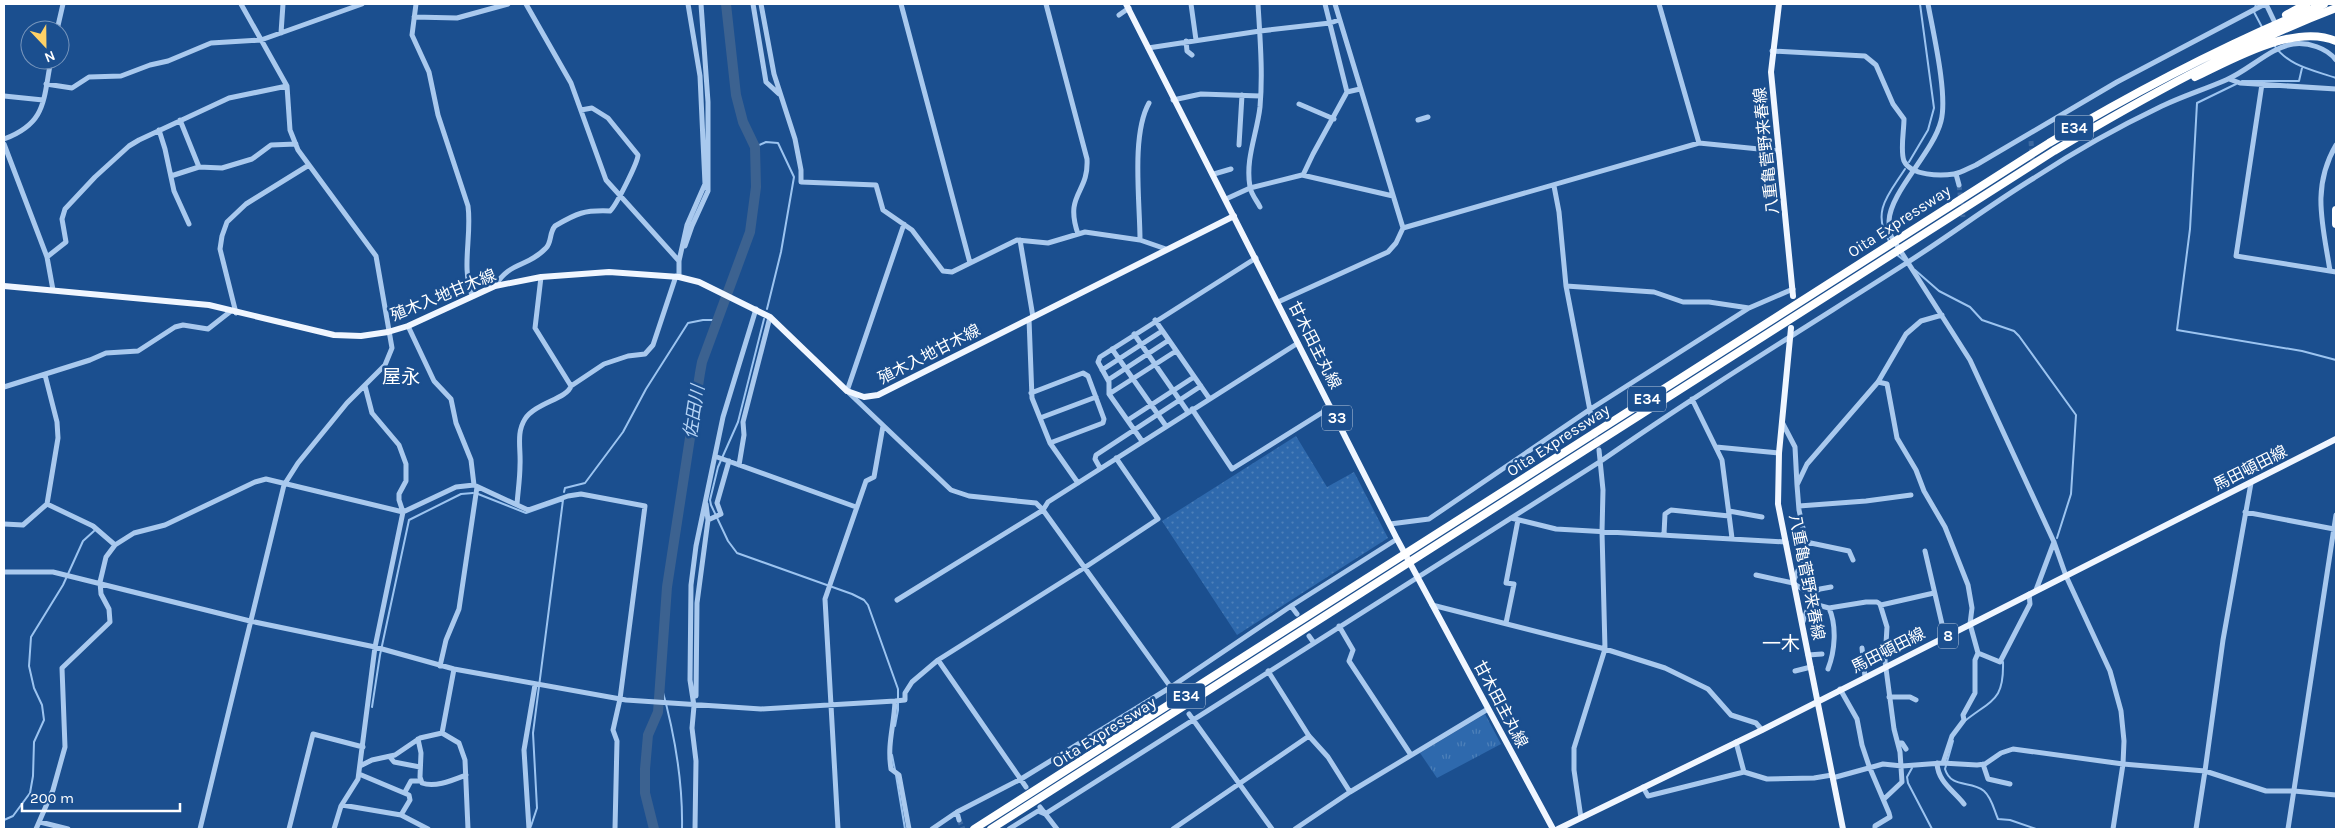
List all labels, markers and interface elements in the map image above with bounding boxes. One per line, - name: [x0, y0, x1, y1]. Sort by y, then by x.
- north arrow: [20, 20, 70, 70]
- text: N: [42, 47, 58, 66]
- street label: 八重亀菅野来春線: [1750, 86, 1782, 216]
- road number: E34: [2055, 116, 2093, 140]
- street label: Oita Expressway: [1844, 180, 1954, 261]
- street label: 殖木入地甘木線: [388, 265, 498, 325]
- street label: 甘木田主丸線: [1285, 298, 1345, 392]
- street label: 殖木入地甘木線: [875, 320, 983, 388]
- district label: 屋永: [382, 366, 420, 388]
- water label: 佐田川: [679, 382, 709, 440]
- road number: E34: [1628, 386, 1666, 412]
- street label: Oita Expressway: [1503, 399, 1613, 480]
- road number: 33: [1322, 406, 1352, 430]
- street label: 馬田頓田線: [2210, 441, 2290, 495]
- street label: 八重亀菅野来春線: [1785, 512, 1829, 642]
- street label: 馬田頓田線: [1848, 623, 1928, 677]
- road number: 8: [1938, 624, 1958, 648]
- district label: 一木: [1762, 633, 1800, 655]
- street label: 甘木田主丸線: [1470, 657, 1532, 751]
- road number: E34: [1167, 684, 1205, 708]
- street label: Oita Expressway: [1049, 692, 1160, 772]
- scale bar: [22, 780, 180, 812]
- text: 200 m: [30, 789, 74, 807]

